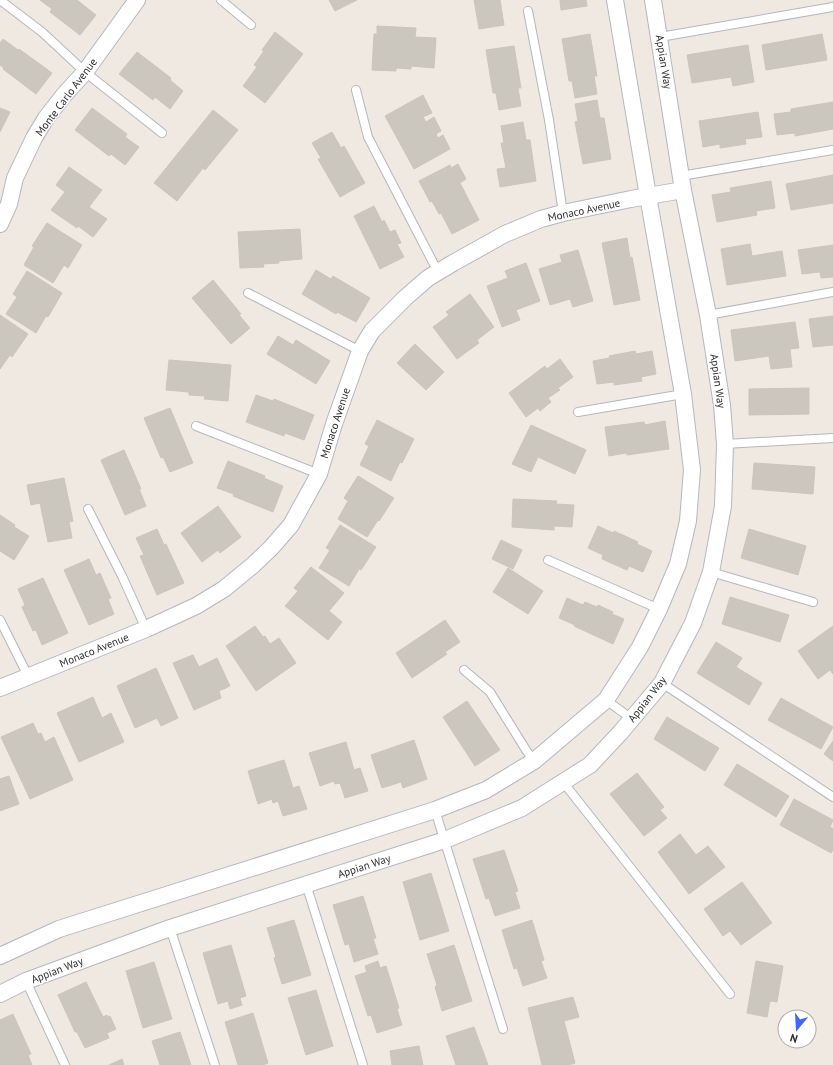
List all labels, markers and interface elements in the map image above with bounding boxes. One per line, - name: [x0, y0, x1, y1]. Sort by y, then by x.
- street label: Appian Way: [653, 34, 675, 91]
- street label: Monte Carlo Avenue: [32, 55, 100, 139]
- street label: Monaco Avenue: [547, 195, 622, 225]
- street label: Appian Way: [707, 353, 729, 410]
- street label: Monaco Avenue: [317, 385, 353, 460]
- street label: Monaco Avenue: [57, 630, 131, 670]
- street label: Appian Way: [625, 672, 670, 725]
- street label: Appian Way: [336, 851, 393, 881]
- street label: Appian Way: [29, 953, 86, 986]
- north arrow: [777, 1009, 817, 1049]
- text: N: [788, 1031, 800, 1046]

